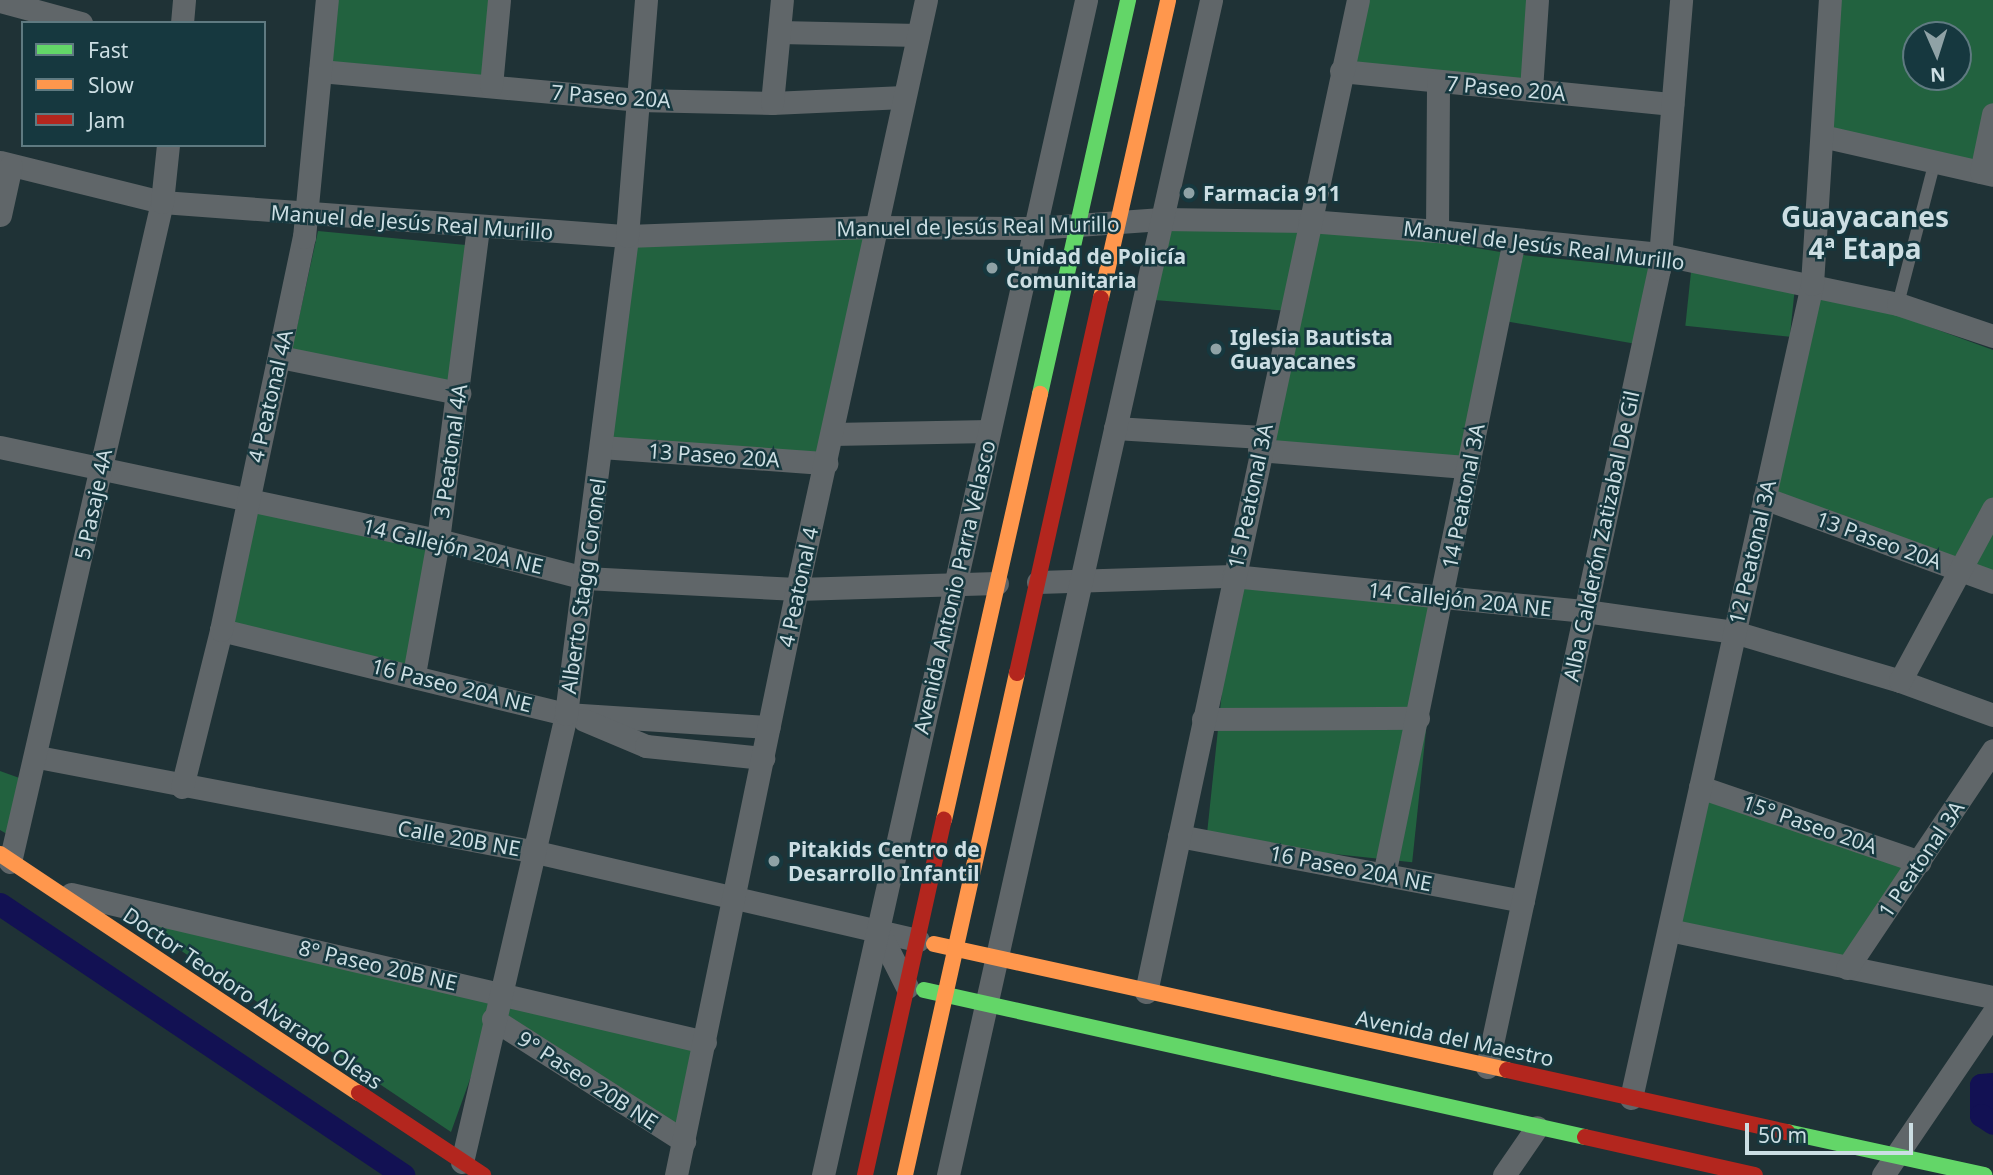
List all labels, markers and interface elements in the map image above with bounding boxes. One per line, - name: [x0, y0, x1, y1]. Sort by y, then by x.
- legend: [21, 21, 266, 147]
- north arrow: [1902, 21, 1972, 91]
- text: Fast: [88, 36, 128, 64]
- text: N: [1930, 62, 1946, 88]
- street label: 7 Paseo 20A: [1445, 70, 1567, 106]
- text: Slow: [88, 71, 134, 99]
- street label: 7 Paseo 20A: [551, 79, 671, 113]
- text: Jam: [88, 106, 125, 134]
- place label: Farmacia 911: [1203, 180, 1341, 206]
- marker: Farmacia 911: [1181, 185, 1197, 201]
- district label: Guayacanes 4ª Etapa: [1781, 199, 1949, 265]
- street label: Manuel de Jesús Real Murillo: [270, 200, 554, 244]
- street label: Manuel de Jesús Real Murillo: [836, 211, 1120, 241]
- street label: Manuel de Jesús Real Murillo: [1402, 215, 1686, 275]
- place label: Unidad de Policía Comunitaria: [1006, 243, 1186, 293]
- marker: Unidad de Policía Comunitaria: [984, 260, 1000, 276]
- place label: Iglesia Bautista Guayacanes: [1230, 324, 1393, 374]
- street label: 4 Peatonal 4A: [243, 327, 297, 465]
- marker: Iglesia Bautista Guayacanes: [1208, 341, 1224, 357]
- street label: 3 Peatonal 4A: [428, 382, 472, 520]
- street label: Alba Calderón Zatizabal De Gil: [1558, 388, 1644, 684]
- street label: 15 Peatonal 3A: [1222, 421, 1278, 571]
- street label: 14 Peatonal 3A: [1437, 421, 1489, 571]
- street label: 13 Paseo 20A: [648, 438, 780, 472]
- street label: Avenida Antonio Parra Velasco: [908, 438, 1000, 736]
- street label: 5 Pasaje 4A: [69, 447, 117, 561]
- street label: Alberto Stagg Coronel: [555, 477, 611, 695]
- street label: 12 Peatonal 3A: [1723, 477, 1781, 627]
- street label: 13 Paseo 20A: [1813, 506, 1945, 574]
- street label: 14 Callejón 20A NE: [360, 513, 546, 579]
- street label: 4 Peatonal 4: [773, 525, 823, 649]
- street label: 14 Callejón 20A NE: [1367, 577, 1553, 621]
- street label: 16 Paseo 20A NE: [369, 653, 535, 717]
- street label: 15° Paseo 20A: [1739, 789, 1881, 859]
- street label: 1 Peatonal 3A: [1873, 796, 1969, 922]
- street label: Calle 20B NE: [396, 815, 522, 861]
- place label: Pitakids Centro de Desarrollo Infantil: [788, 836, 980, 886]
- street label: 16 Paseo 20A NE: [1268, 840, 1434, 896]
- marker: Pitakids Centro de Desarrollo Infantil: [766, 853, 782, 869]
- street label: Doctor Teodoro Alvarado Oleas: [119, 902, 387, 1094]
- street label: 8° Paseo 20B NE: [296, 935, 460, 995]
- street label: Avenida del Maestro: [1354, 1005, 1556, 1071]
- street label: 9° Paseo 20B NE: [513, 1025, 663, 1135]
- scale bar: [1748, 1108, 1916, 1152]
- text: 50 m: [1758, 1121, 1807, 1149]

